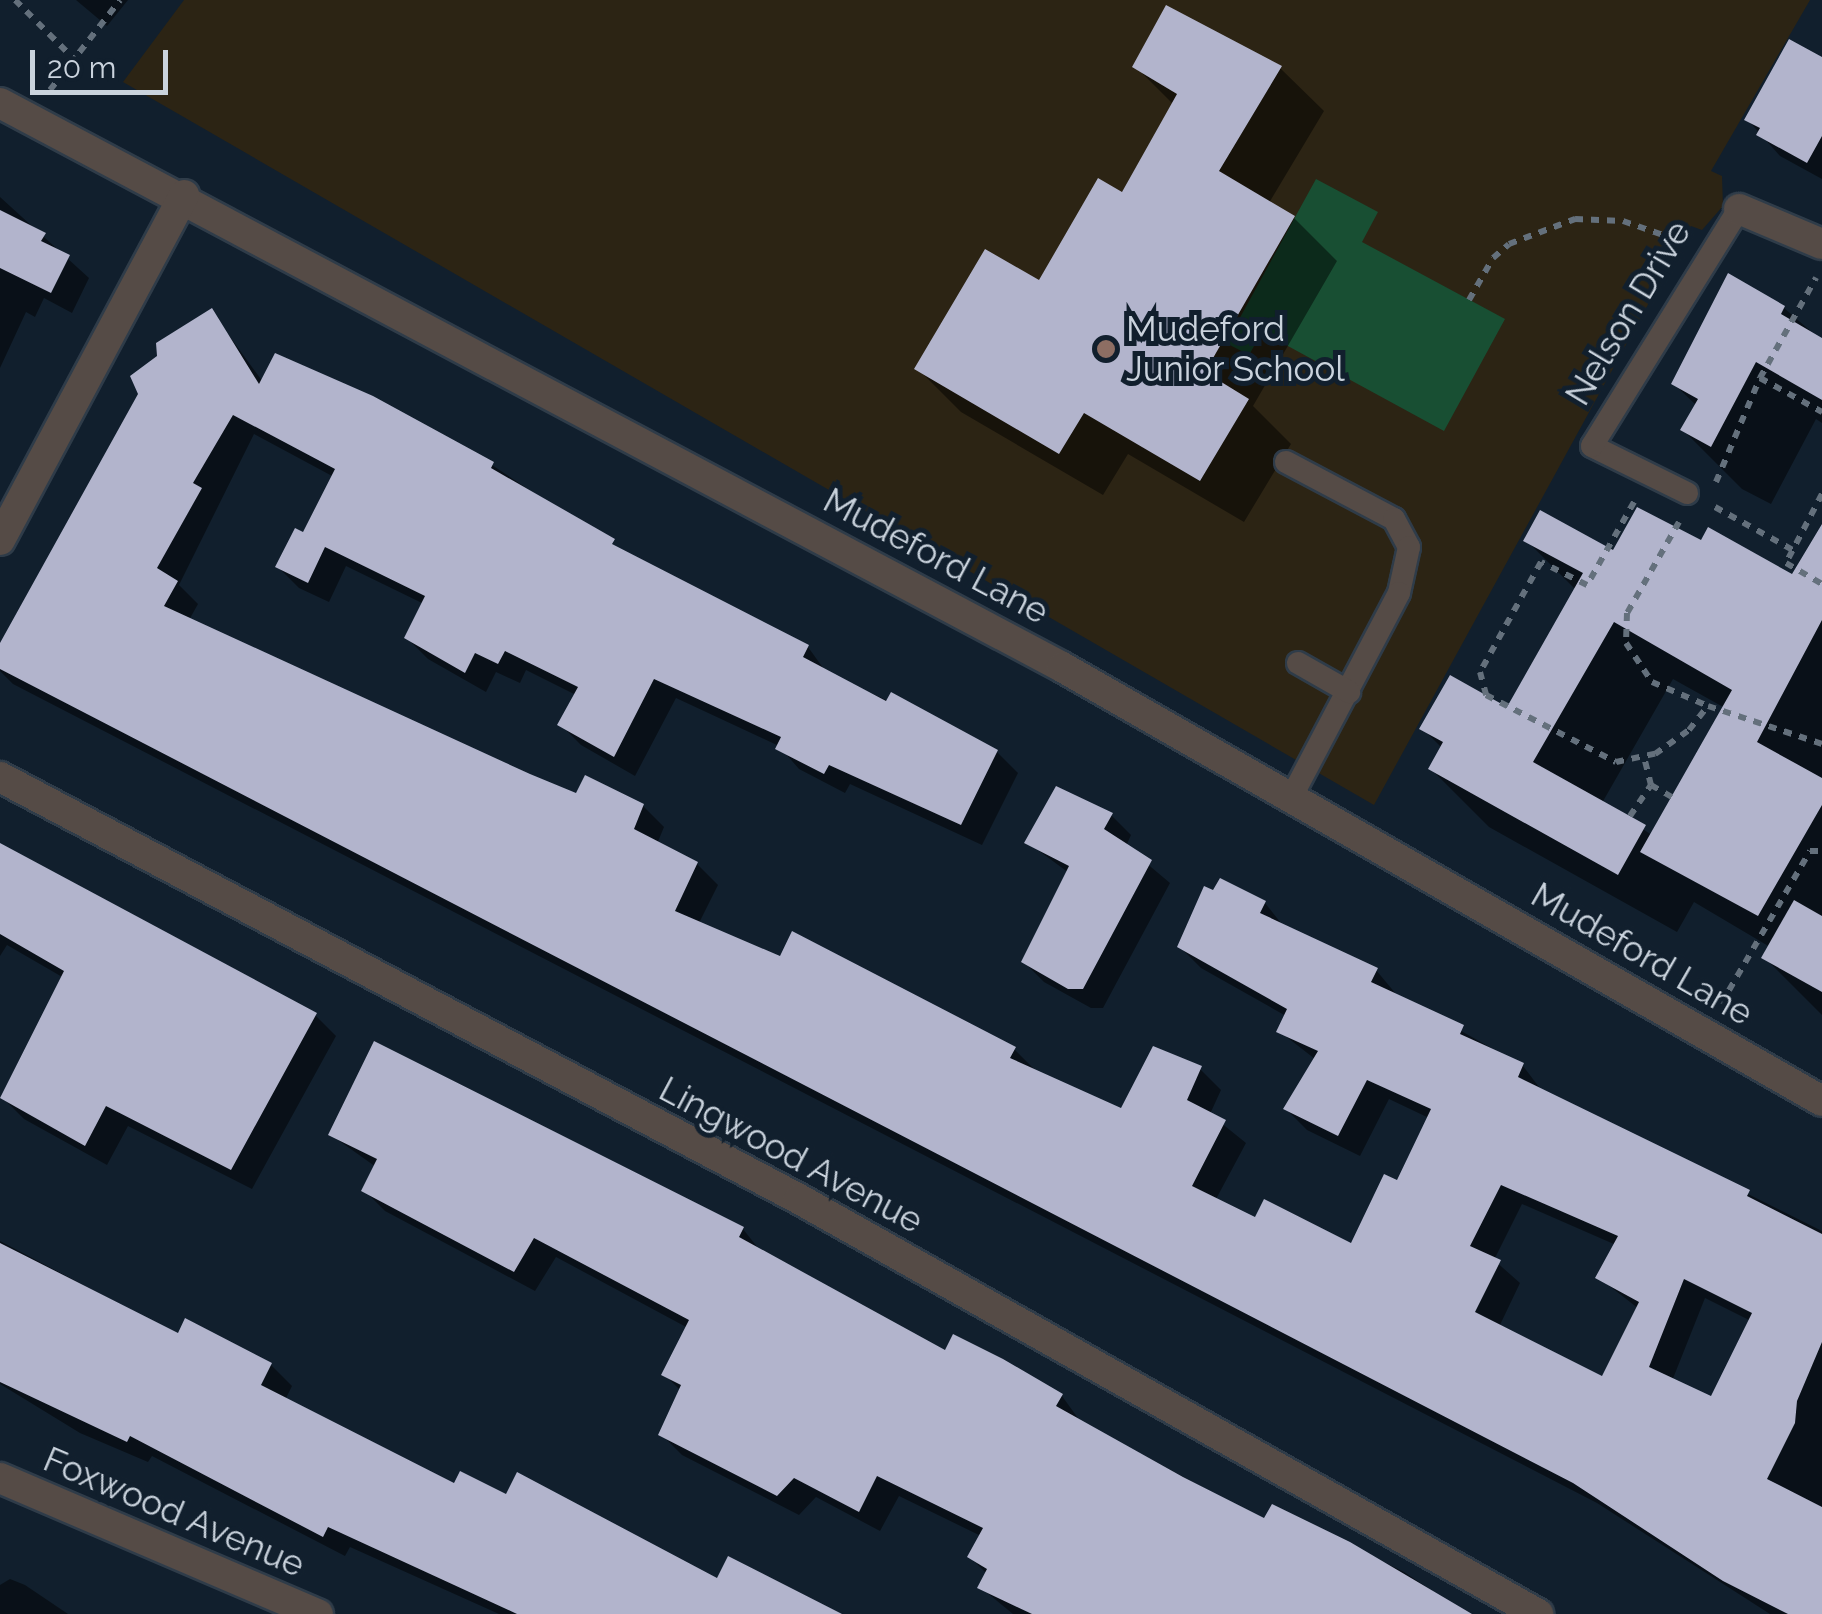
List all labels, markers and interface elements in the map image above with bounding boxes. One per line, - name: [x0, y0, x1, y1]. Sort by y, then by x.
- scale bar: [35, 30, 172, 92]
- text: 20 m: [47, 50, 116, 85]
- street label: Nelson Drive: [1557, 213, 1699, 413]
- place label: Mudeford Junior School: [1126, 308, 1346, 390]
- marker: Mudeford Junior School: [1095, 338, 1117, 360]
- street label: Mudeford Lane: [817, 479, 1055, 633]
- street label: Mudeford Lane: [1524, 874, 1760, 1034]
- street label: Lingwood Avenue: [652, 1068, 930, 1242]
- street label: Foxwood Avenue: [37, 1438, 311, 1586]

